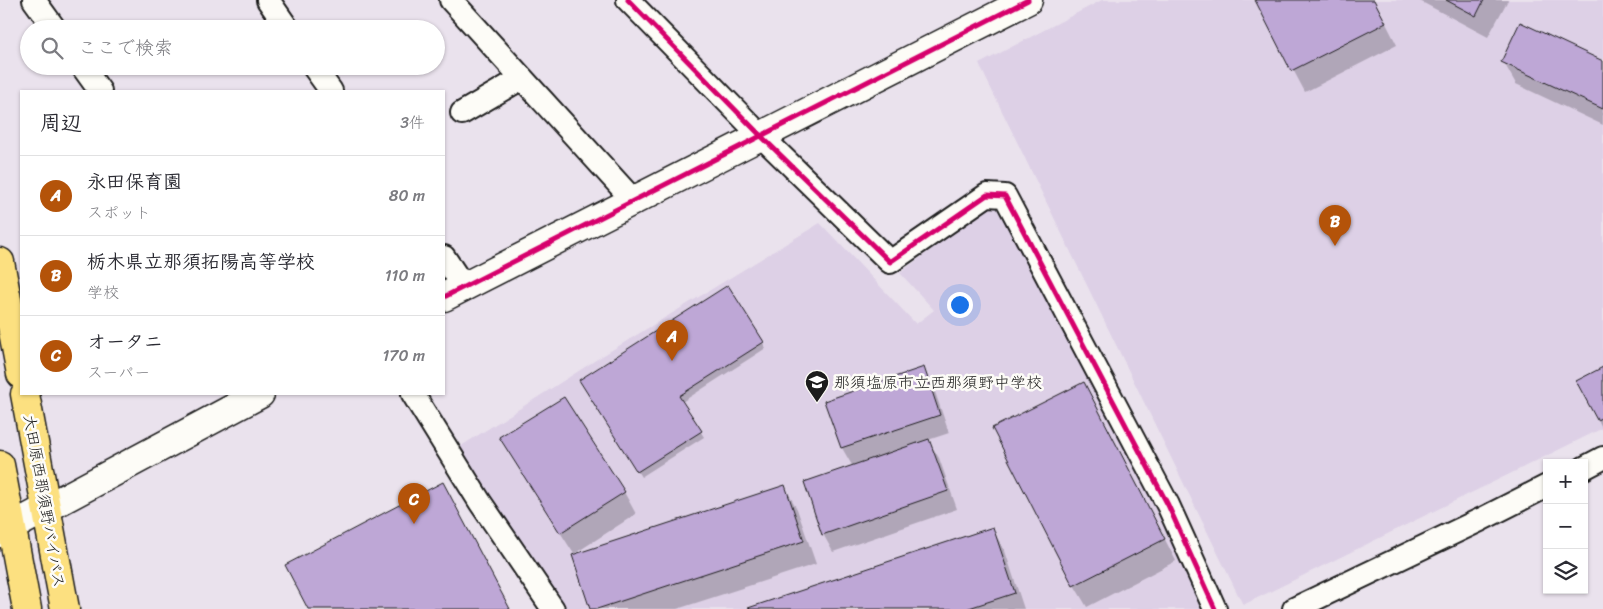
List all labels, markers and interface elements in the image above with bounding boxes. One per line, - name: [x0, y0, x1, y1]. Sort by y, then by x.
- search box: [20, 20, 445, 75]
- text: ここで検索: [78, 31, 173, 64]
- icon: search: [38, 34, 66, 62]
- text: 周辺: [40, 104, 82, 142]
- text: 3件: [400, 108, 425, 137]
- text: 永田保育園: [87, 165, 182, 198]
- text: A: [51, 181, 61, 210]
- text: 80 m: [389, 181, 425, 210]
- text: スポット: [87, 198, 151, 227]
- pin: B: [1319, 205, 1351, 246]
- text: 栃木県立那須拓陽高等学校: [87, 245, 315, 278]
- text: B: [51, 261, 61, 290]
- text: 110 m: [385, 261, 425, 290]
- text: 学校: [87, 278, 119, 307]
- your location: [947, 292, 973, 318]
- pin: A: [656, 320, 688, 361]
- text: オータニ: [87, 325, 163, 358]
- text: C: [51, 341, 61, 370]
- text: 170 m: [382, 341, 425, 370]
- text: スーパー: [87, 358, 150, 387]
- place label: 那須塩原市立西那須野中学校: [834, 368, 1042, 397]
- school or university icon: 那須塩原市立西那須野中学校: [804, 369, 830, 403]
- street label: 大田原西那須野バイパス: [15, 412, 74, 590]
- map controls: [1543, 459, 1588, 594]
- button: +: [1543, 459, 1588, 504]
- pin: C: [398, 483, 430, 524]
- button: −: [1543, 504, 1588, 549]
- button: layers: [1543, 549, 1588, 594]

